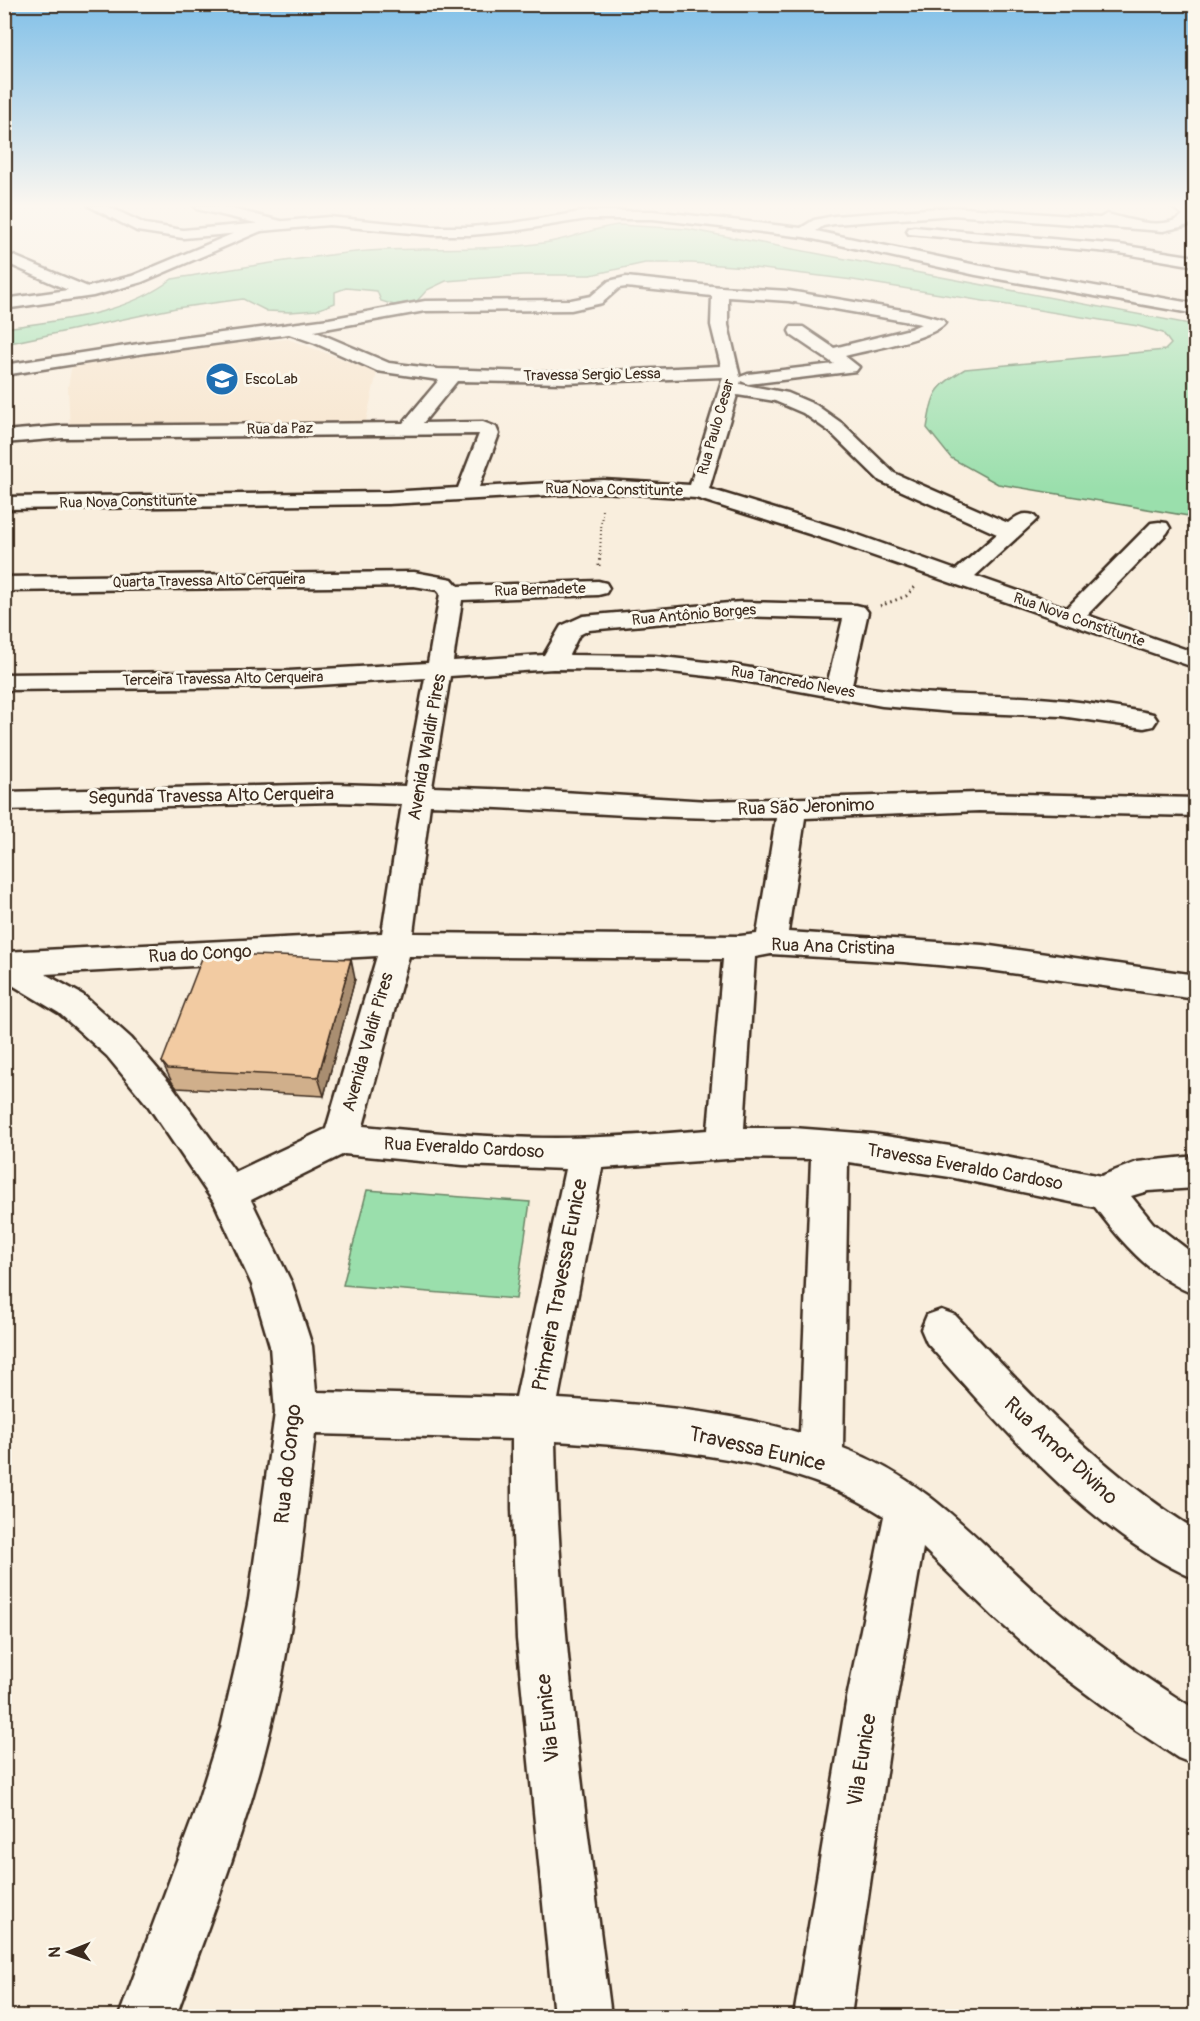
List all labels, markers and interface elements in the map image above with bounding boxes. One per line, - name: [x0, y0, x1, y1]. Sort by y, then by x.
- school or university icon: EscoLab: [204, 361, 240, 397]
- street label: Travessa Sergio Lessa: [523, 364, 661, 386]
- place label: EscoLab: [245, 370, 298, 389]
- street label: Rua Paulo Cesar: [693, 376, 739, 477]
- street label: Rua da Paz: [247, 419, 314, 439]
- street label: Rua Nova Constitunte: [545, 479, 684, 501]
- street label: Rua Nova Constitunte: [59, 491, 198, 513]
- street label: Quarta Travessa Alto Cerqueira: [112, 570, 306, 592]
- street label: Rua Bernadete: [494, 579, 587, 601]
- street label: Rua Nova Constitunte: [1011, 589, 1148, 652]
- street label: Rua Antônio Borges: [631, 600, 757, 630]
- street label: Rua Tancredo Neves: [729, 662, 857, 702]
- street label: Terceira Travessa Alto Cerqueira: [122, 668, 324, 690]
- street label: Avenida Waldir Pires: [403, 672, 451, 822]
- street label: Segunda Travessa Alto Cerqueira: [88, 782, 334, 810]
- street label: Rua São Jeronimo: [737, 793, 875, 821]
- street label: Rua Ana Cristina: [771, 933, 895, 961]
- street label: Rua do Congo: [148, 940, 252, 968]
- street label: Avenida Valdir Pires: [337, 970, 399, 1114]
- street label: Rua Everaldo Cardoso: [383, 1132, 545, 1164]
- street label: Travessa Everaldo Cardoso: [865, 1138, 1065, 1196]
- street label: Primeira Travessa Eunice: [526, 1176, 594, 1393]
- street label: Rua Amor Divino: [998, 1391, 1124, 1511]
- street label: Rua do Congo: [268, 1403, 308, 1525]
- street label: Travessa Eunice: [686, 1420, 829, 1478]
- street label: Via Eunice: [530, 1672, 566, 1764]
- street label: Vila Eunice: [841, 1711, 883, 1808]
- north arrow: [39, 1922, 99, 1982]
- text: N: [45, 1946, 65, 1958]

